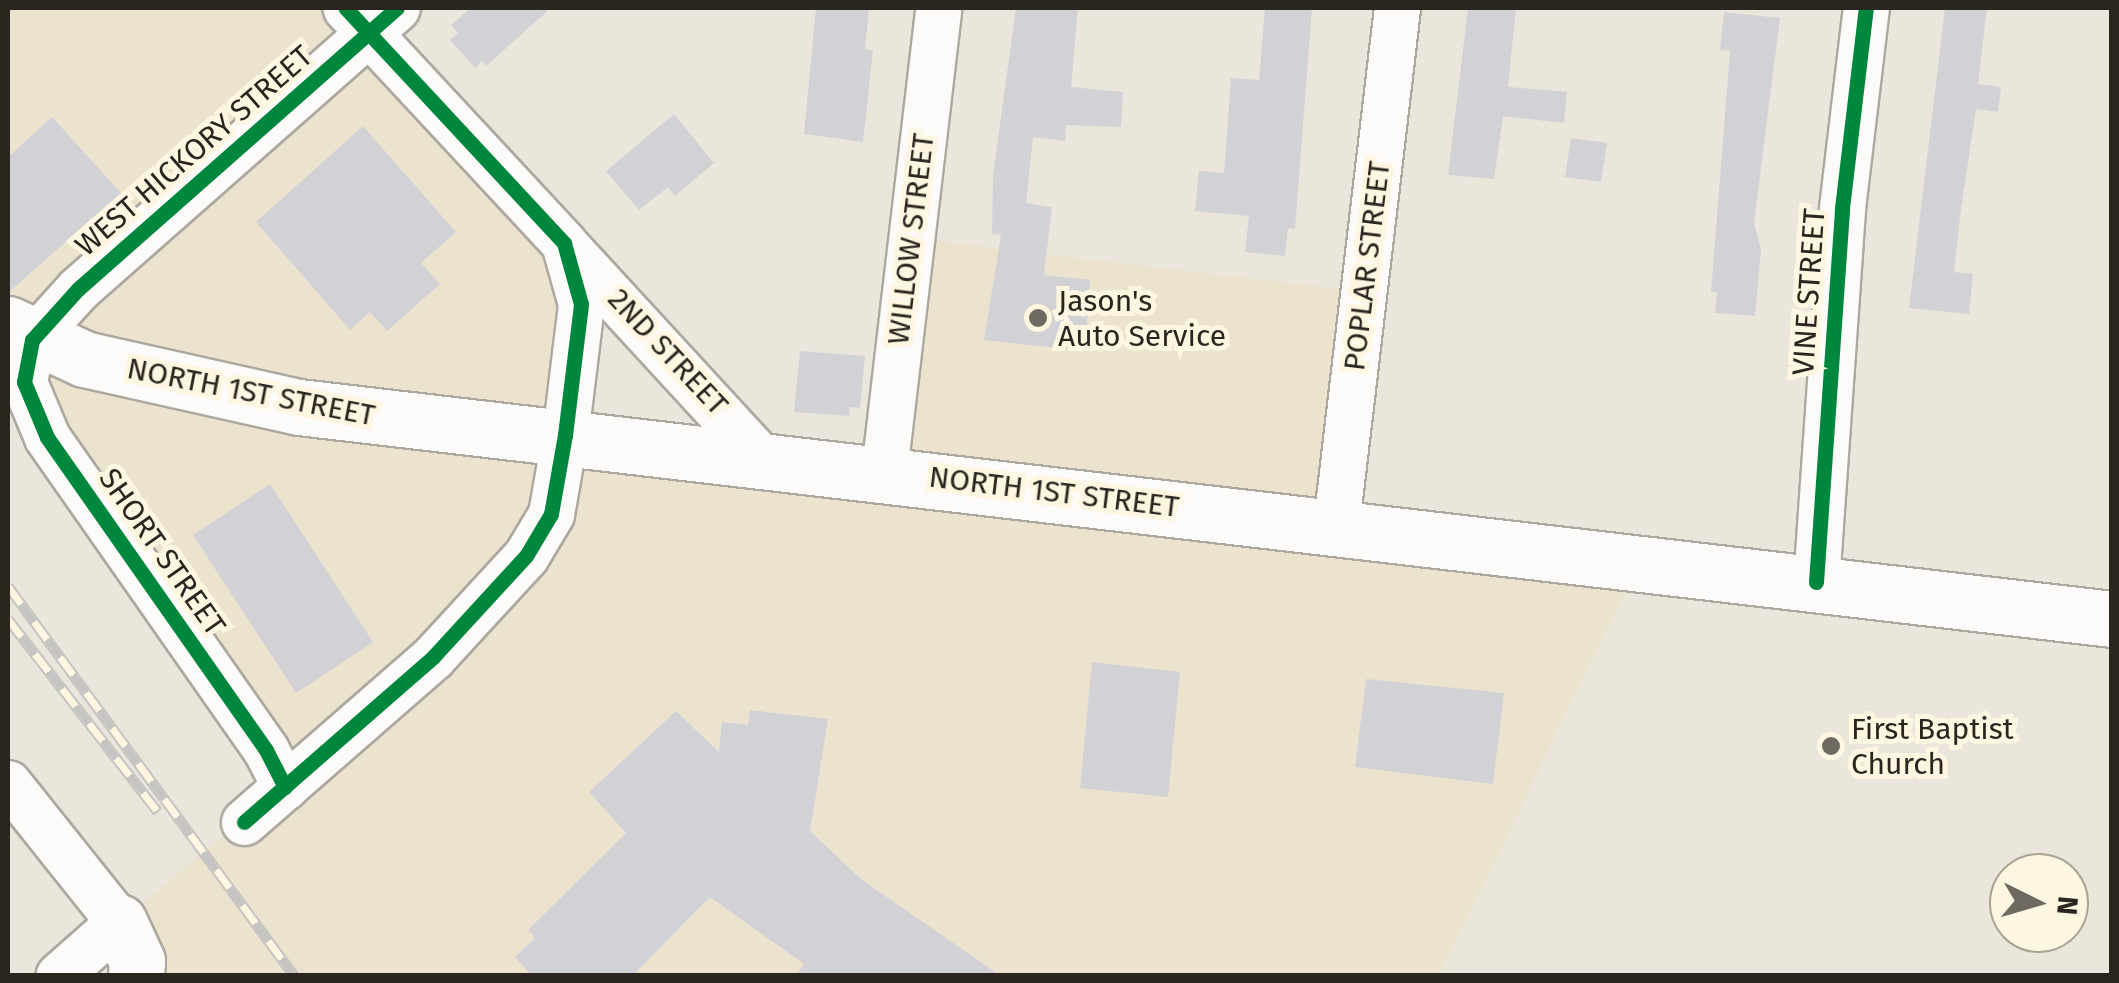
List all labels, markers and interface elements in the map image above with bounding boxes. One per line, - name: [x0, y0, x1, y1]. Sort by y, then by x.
- street label: WEST HICKORY STREET: [68, 38, 320, 264]
- street label: WILLOW STREET: [880, 131, 942, 347]
- street label: POPLAR STREET: [1336, 159, 1398, 373]
- street label: VINE STREET: [1785, 207, 1833, 377]
- street label: 2ND STREET: [600, 281, 736, 423]
- place label: Jason's Auto Service: [1058, 283, 1226, 354]
- marker: Jason's Auto Service: [1027, 307, 1049, 329]
- street label: NORTH 1ST STREET: [124, 350, 378, 434]
- street label: NORTH 1ST STREET: [927, 459, 1181, 525]
- street label: SHORT STREET: [91, 462, 233, 642]
- place label: First Baptist Church: [1851, 711, 2014, 782]
- marker: First Baptist Church: [1820, 735, 1842, 757]
- north arrow: [1989, 853, 2089, 953]
- text: N: [2050, 895, 2085, 916]

